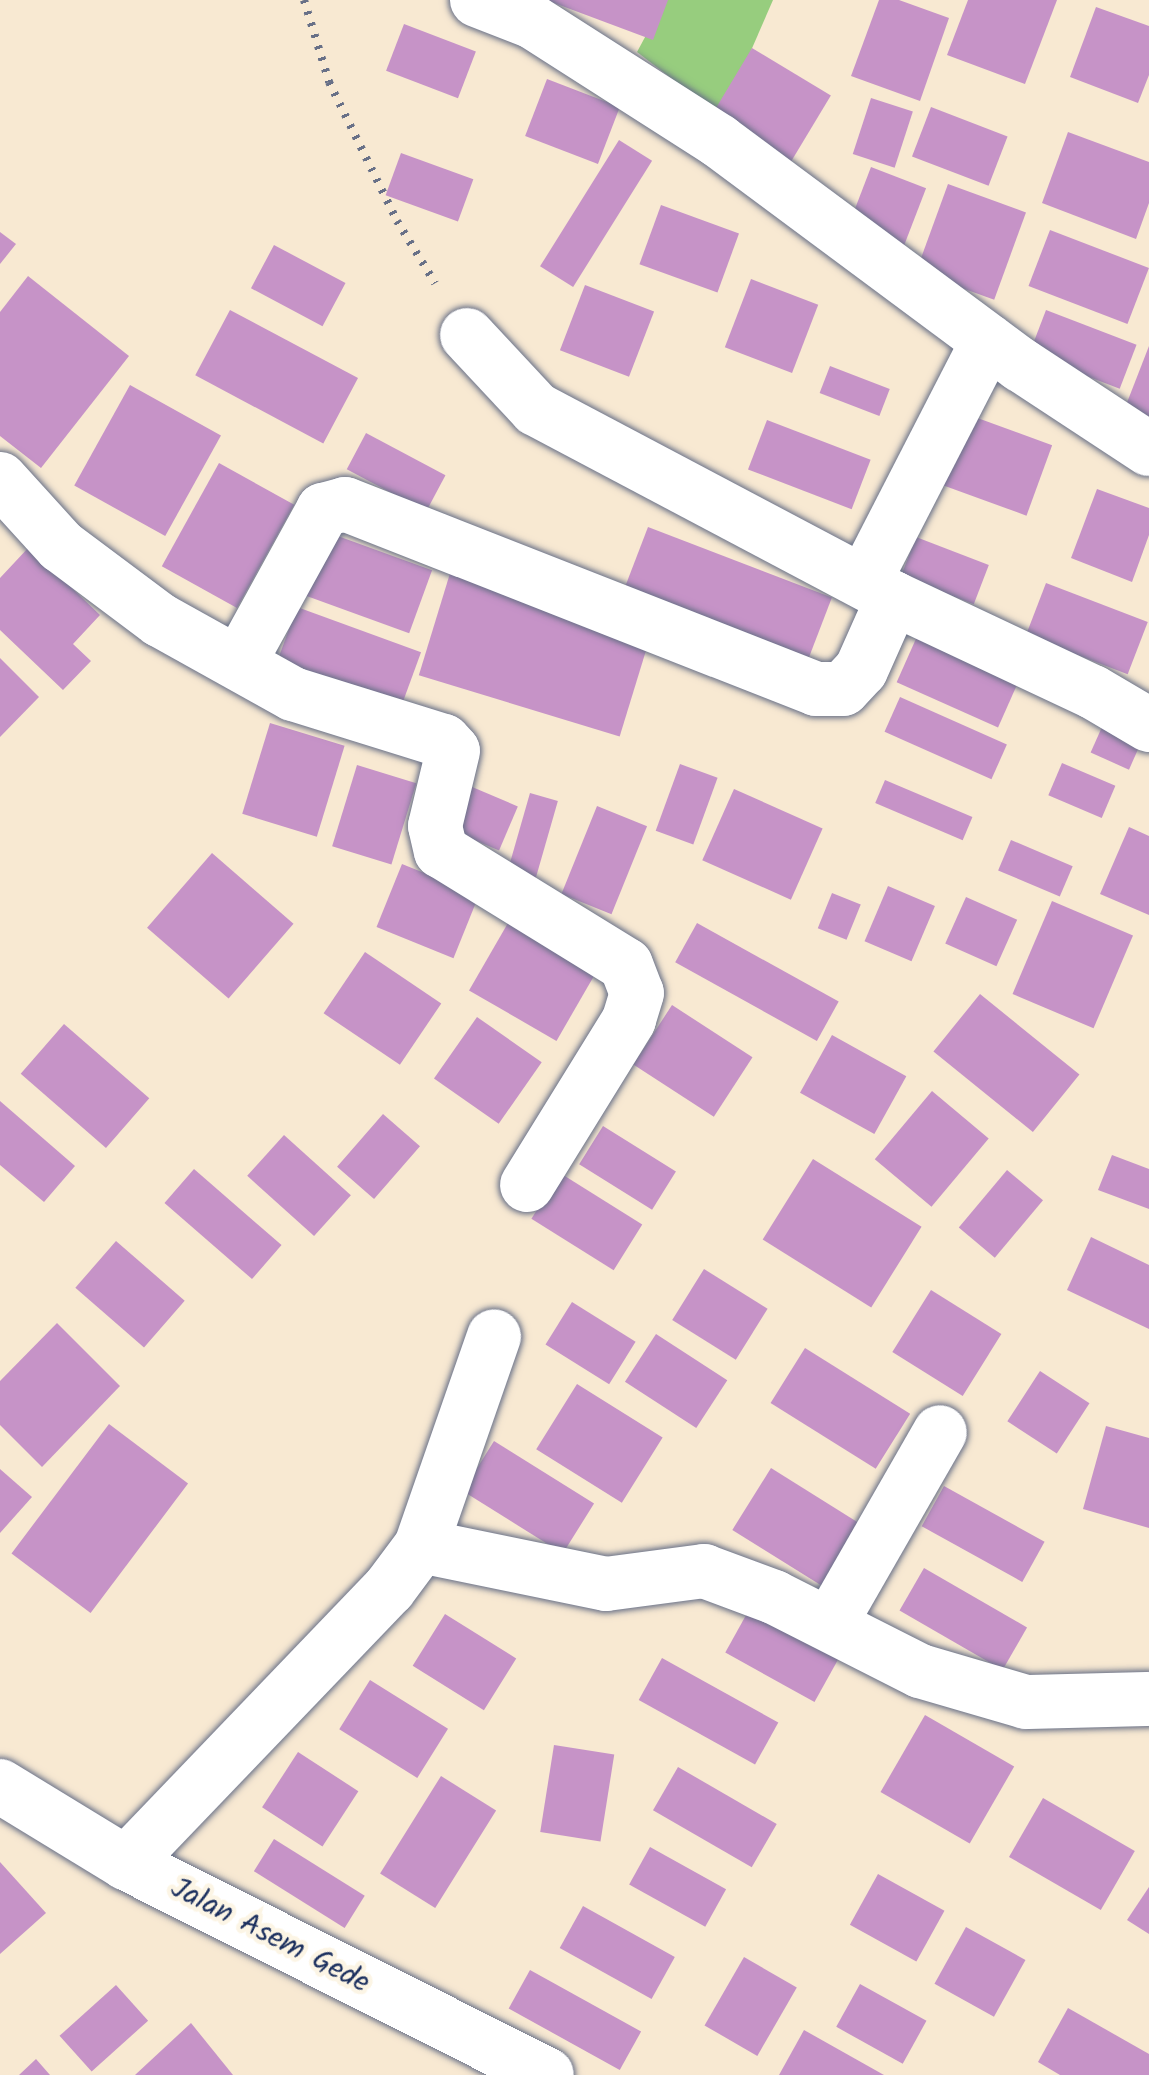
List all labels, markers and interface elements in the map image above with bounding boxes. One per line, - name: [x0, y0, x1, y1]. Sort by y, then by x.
- street label: Jalan Asem Gede: [165, 1870, 375, 2002]

